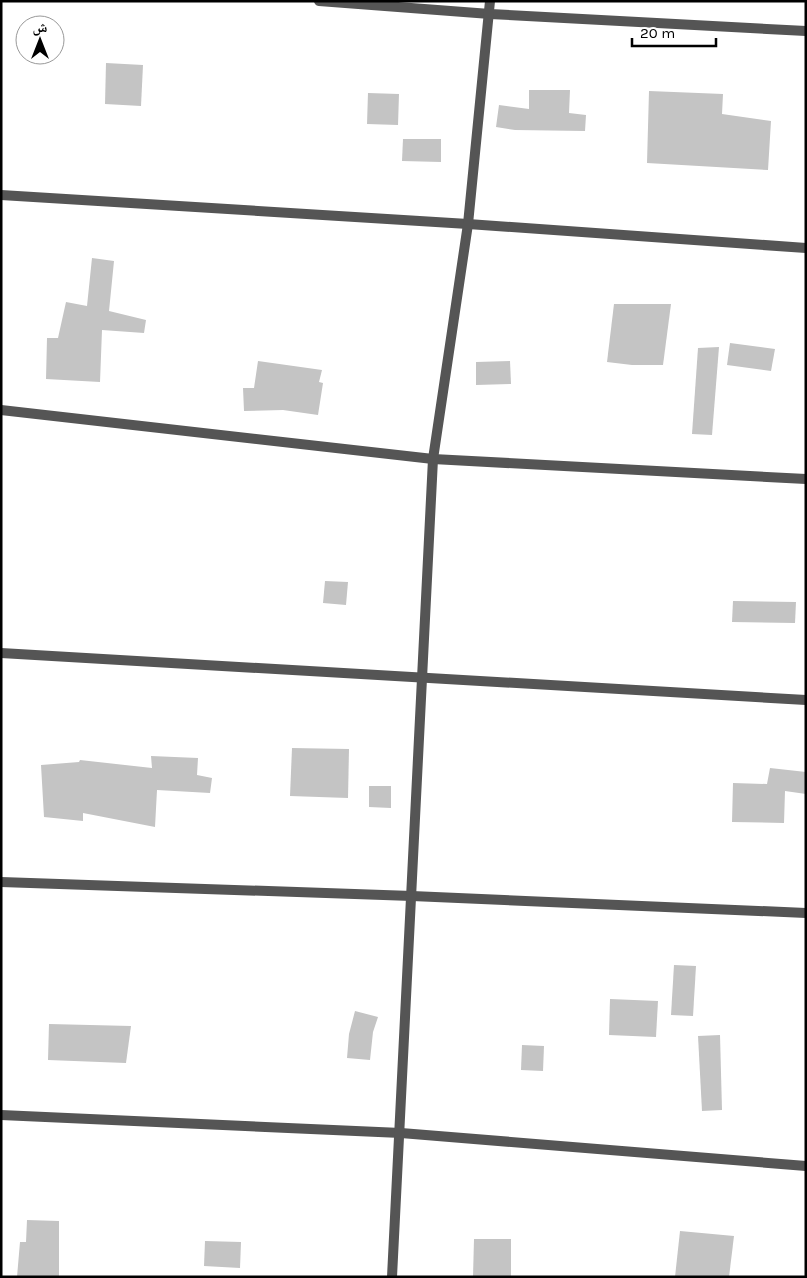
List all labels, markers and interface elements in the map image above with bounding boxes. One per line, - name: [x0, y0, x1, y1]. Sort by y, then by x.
- north arrow: [15, 15, 65, 65]
- scale bar: [632, 15, 716, 47]
- text: ش: [33, 19, 48, 36]
- text: 20 m: [640, 24, 675, 42]

